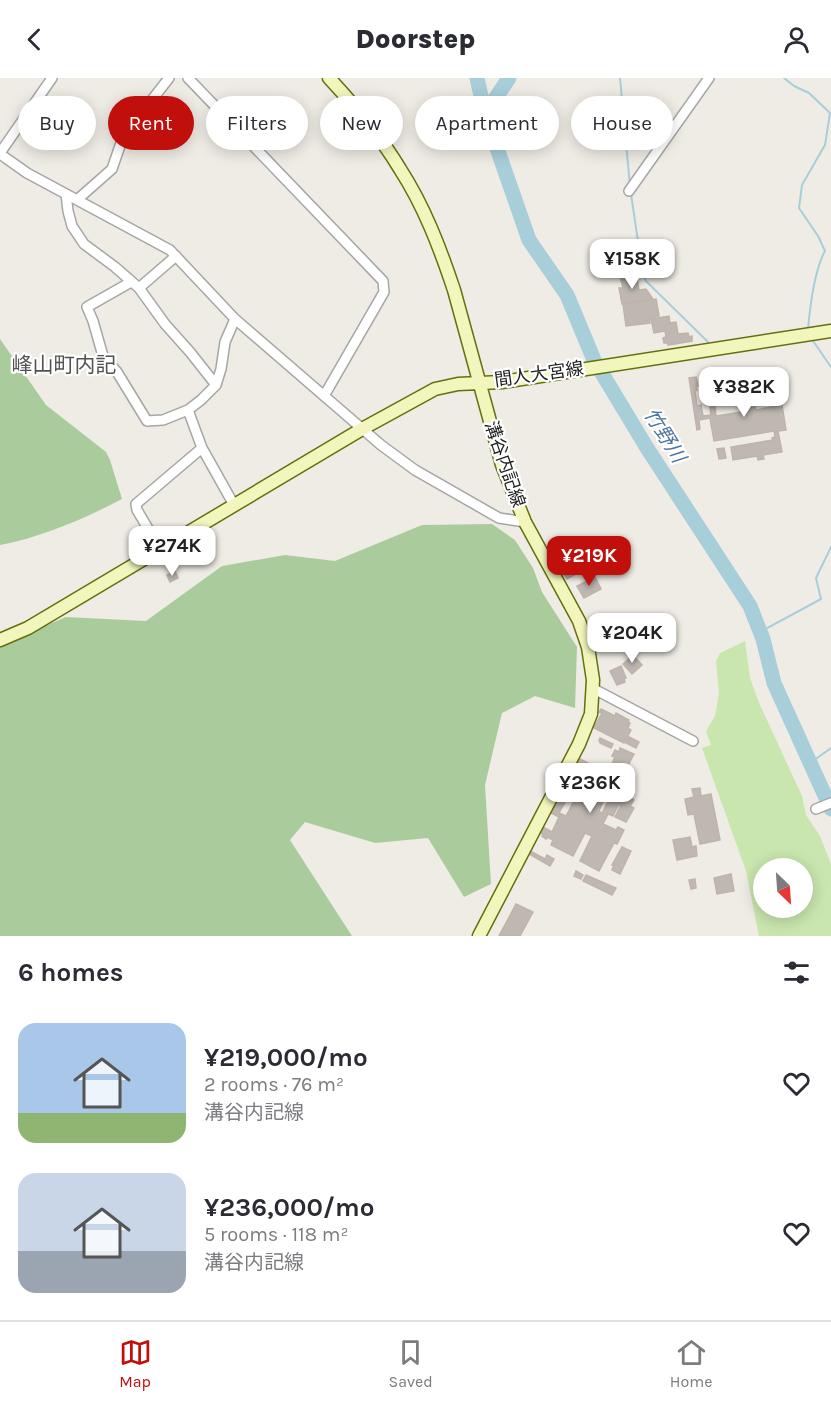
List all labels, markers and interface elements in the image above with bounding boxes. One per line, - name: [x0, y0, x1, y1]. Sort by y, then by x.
- icon: back: [18, 23, 51, 56]
- text: Doorstep: [356, 23, 475, 55]
- icon: person: [780, 23, 813, 56]
- chip: Buy: [18, 96, 96, 150]
- chip: Rent: [108, 96, 194, 150]
- chip: Filters: [206, 96, 308, 150]
- chip: New: [320, 96, 403, 150]
- chip: Apartment: [415, 96, 559, 150]
- chip: House: [571, 96, 673, 150]
- pin: ¥158K: [590, 239, 674, 290]
- text: ¥158K: [604, 247, 660, 270]
- district label: 峰山町内記: [12, 353, 117, 377]
- street label: 間人大宮線: [493, 357, 585, 391]
- pin: ¥382K: [702, 367, 786, 418]
- text: ¥382K: [713, 375, 775, 398]
- water label: 竹野川: [639, 404, 691, 468]
- street label: 溝谷内記線: [480, 418, 530, 510]
- pin: ¥274K: [130, 526, 214, 577]
- text: ¥274K: [143, 534, 201, 557]
- pin: ¥219K: [547, 536, 631, 587]
- text: ¥219K: [561, 544, 617, 567]
- pin: ¥204K: [590, 613, 674, 664]
- text: ¥204K: [601, 621, 663, 644]
- pin: ¥236K: [548, 763, 632, 814]
- text: ¥236K: [559, 771, 621, 794]
- north arrow: [753, 858, 813, 918]
- map controls: [753, 858, 813, 918]
- icon: filters: [780, 956, 813, 989]
- text: 6 homes: [18, 957, 123, 988]
- text: ¥219,000/mo: [204, 1042, 368, 1073]
- icon: home: [66, 1047, 138, 1119]
- icon: heart: [780, 1067, 813, 1100]
- text: 2 rooms · 76 m²: [204, 1073, 344, 1096]
- text: 溝谷内記線: [204, 1101, 304, 1124]
- text: ¥236,000/mo: [204, 1192, 375, 1223]
- icon: home: [66, 1197, 138, 1269]
- icon: heart: [780, 1217, 813, 1250]
- text: 5 rooms · 118 m²: [204, 1223, 348, 1246]
- text: 溝谷内記線: [204, 1251, 304, 1274]
- tab: Map: [119, 1336, 152, 1391]
- tab: Saved: [389, 1336, 433, 1391]
- tab: Home: [670, 1336, 712, 1391]

